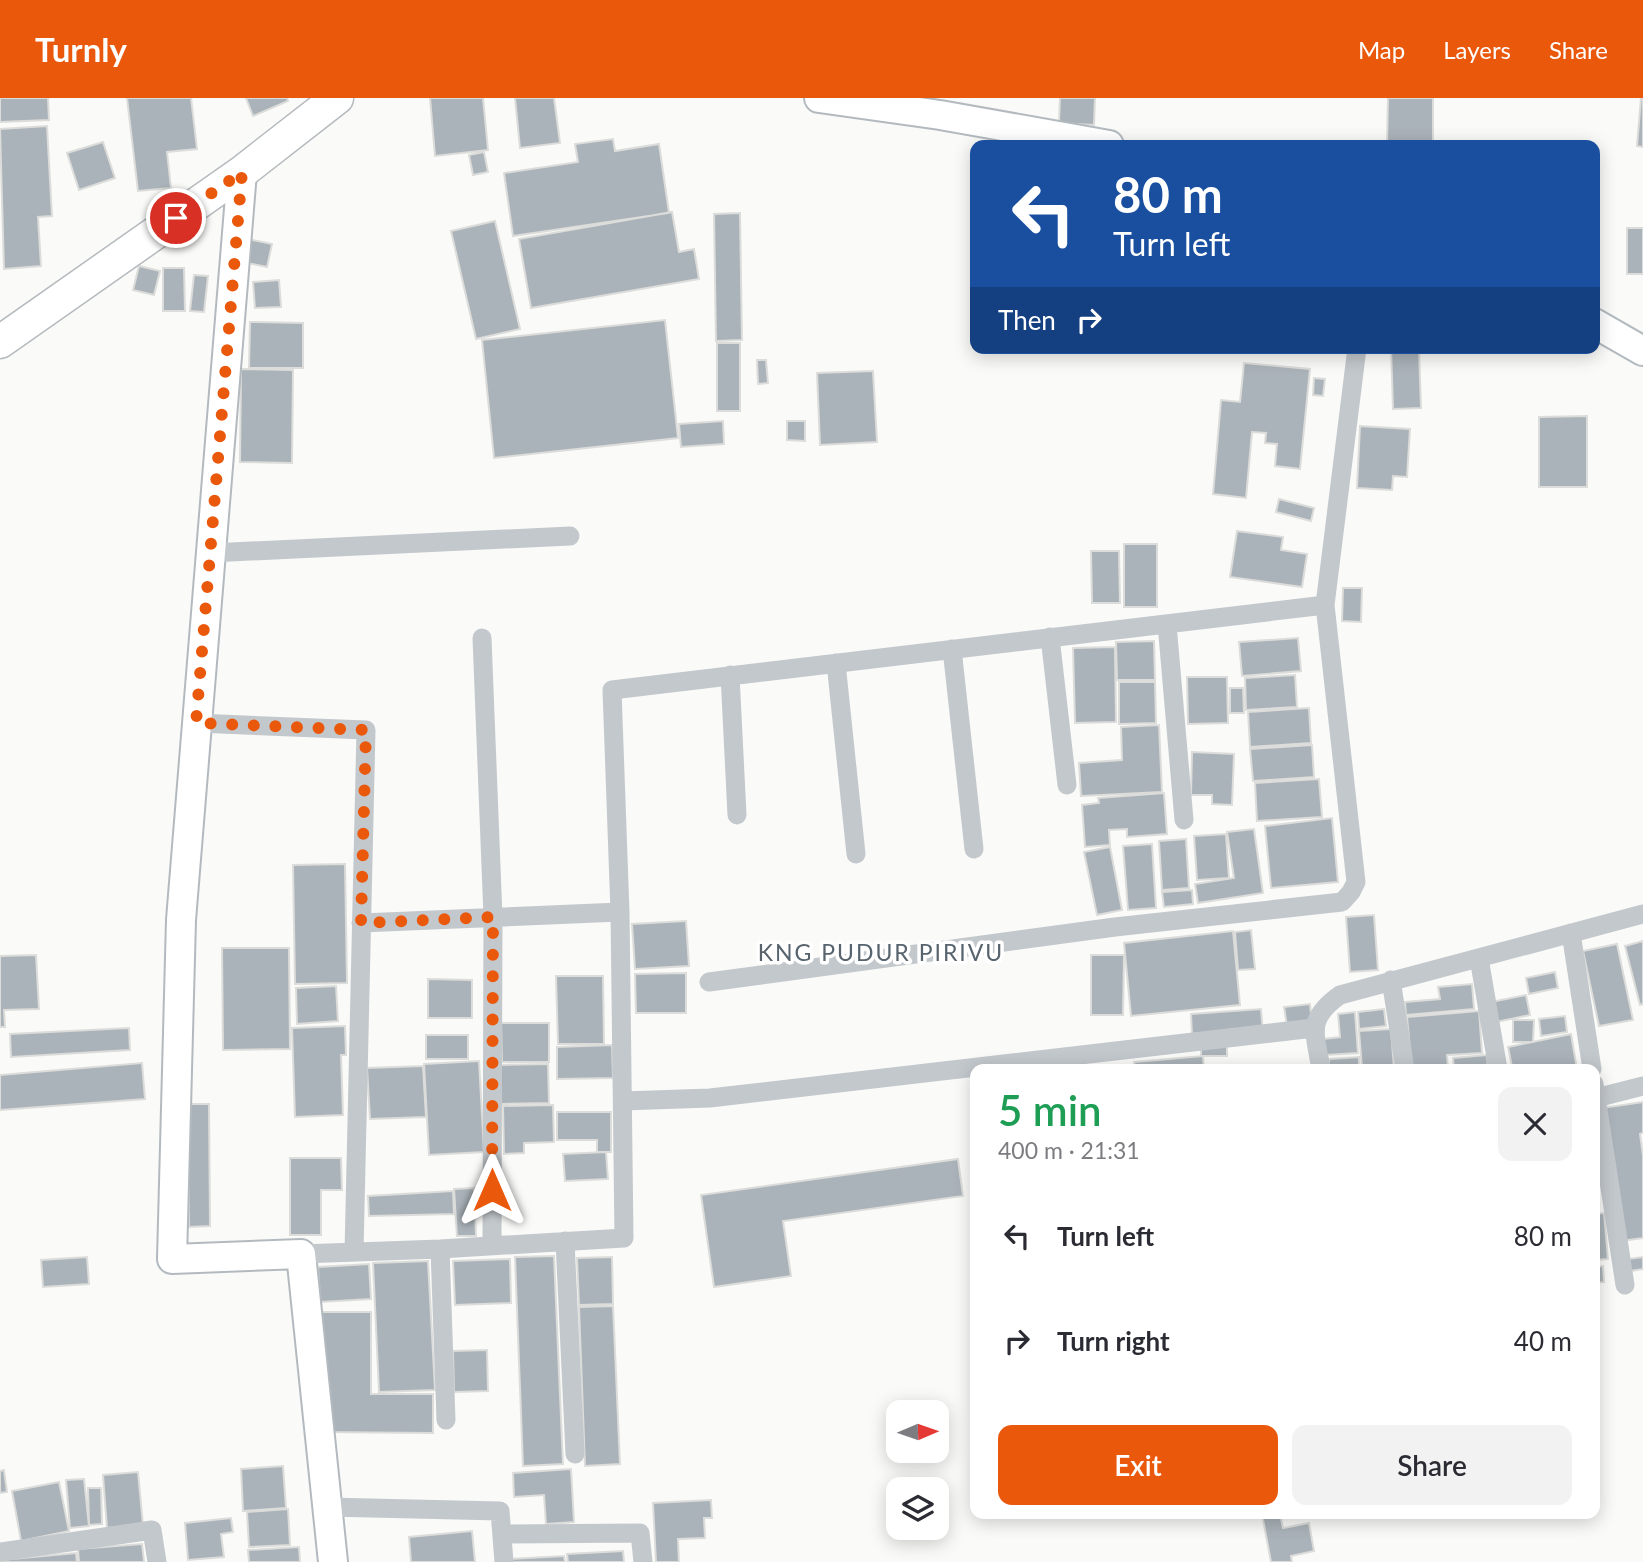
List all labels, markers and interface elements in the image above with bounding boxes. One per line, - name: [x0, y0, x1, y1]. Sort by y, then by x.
- text: Turnly: [35, 29, 127, 69]
- text: Map: [1358, 35, 1405, 64]
- text: Layers: [1443, 35, 1511, 64]
- text: Share: [1549, 35, 1608, 64]
- text: 80 m: [1113, 165, 1223, 223]
- icon: left: [998, 168, 1089, 259]
- pin: [146, 188, 206, 248]
- icon: arrive: [157, 199, 195, 237]
- text: Turn left: [1113, 224, 1230, 263]
- icon: right: [1070, 301, 1108, 339]
- text: Then: [998, 304, 1056, 336]
- district label: KNG PUDUR PIRIVU: [758, 938, 1004, 966]
- text: 5 min: [998, 1085, 1102, 1135]
- button: close: [1498, 1087, 1572, 1161]
- text: 400 m · 21:31: [998, 1136, 1140, 1164]
- position arrow: [455, 1153, 529, 1227]
- icon: left: [998, 1217, 1036, 1255]
- text: Turn left: [1057, 1220, 1154, 1252]
- text: 80 m: [1514, 1220, 1572, 1252]
- icon: right: [998, 1322, 1036, 1360]
- text: Turn right: [1057, 1325, 1170, 1357]
- text: 40 m: [1514, 1325, 1572, 1357]
- north arrow: [886, 1400, 948, 1463]
- map controls: [886, 1400, 949, 1540]
- button: Exit: [998, 1425, 1278, 1505]
- button: Share: [1292, 1425, 1572, 1505]
- button: layers: [886, 1477, 949, 1540]

